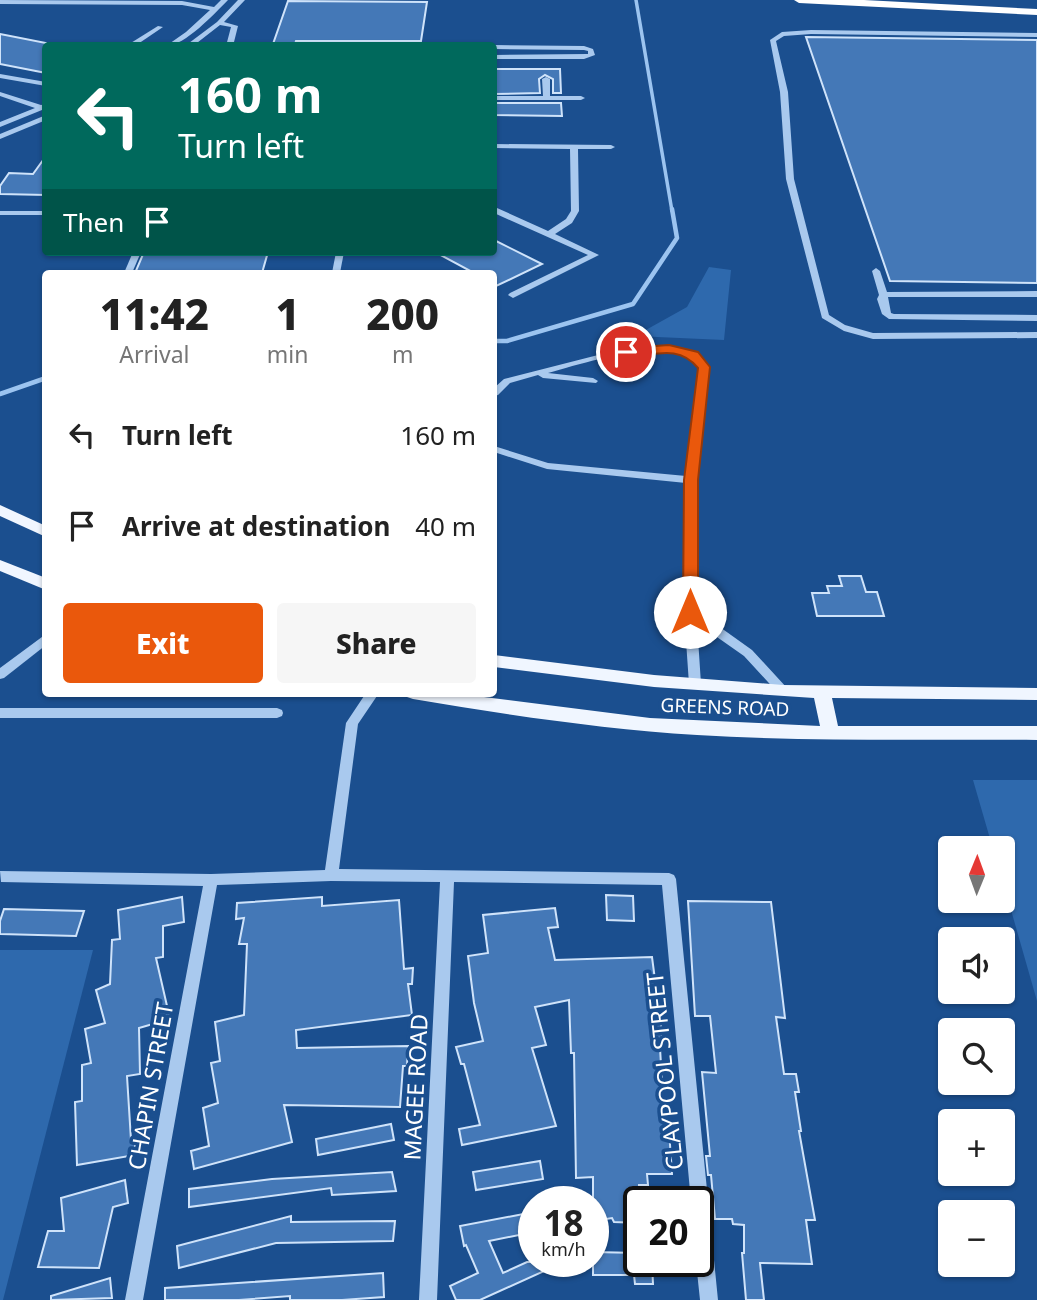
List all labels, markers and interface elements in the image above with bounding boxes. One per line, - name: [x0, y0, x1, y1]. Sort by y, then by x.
- text: 160 m: [178, 61, 323, 127]
- icon: left: [63, 70, 154, 161]
- text: Turn left: [178, 124, 304, 167]
- icon: arrive: [138, 203, 176, 241]
- text: Then: [63, 204, 124, 240]
- text: 11:42: [100, 285, 209, 342]
- text: 1: [275, 285, 300, 342]
- text: 200: [366, 285, 439, 342]
- pin: [596, 322, 656, 382]
- icon: arrive: [607, 333, 645, 371]
- text: Arrival: [119, 338, 189, 370]
- text: min: [267, 338, 308, 370]
- text: m: [392, 338, 413, 370]
- icon: left: [63, 416, 101, 454]
- text: Turn left: [122, 417, 233, 453]
- text: 160 m: [400, 417, 476, 453]
- icon: arrive: [63, 507, 101, 545]
- text: Arrive at destination: [122, 508, 391, 544]
- text: 40 m: [415, 508, 476, 544]
- position arrow: [653, 575, 727, 649]
- button: Exit: [63, 603, 263, 683]
- button: Share: [277, 603, 476, 683]
- street label: GREENS ROAD: [660, 692, 790, 722]
- north arrow: [938, 836, 1015, 914]
- map controls: [938, 836, 1015, 1277]
- button: sound: [938, 927, 1015, 1004]
- street label: CLAYPOOL STREET: [638, 970, 690, 1172]
- street label: CHAPIN STREET: [120, 1000, 181, 1172]
- street label: MAGEE ROAD: [395, 1013, 435, 1161]
- button: search: [938, 1018, 1015, 1095]
- button: +: [938, 1109, 1015, 1186]
- speed limit sign: 20: [623, 1186, 714, 1277]
- text: 18: [543, 1199, 584, 1246]
- button: −: [938, 1200, 1015, 1277]
- text: km/h: [541, 1237, 586, 1261]

